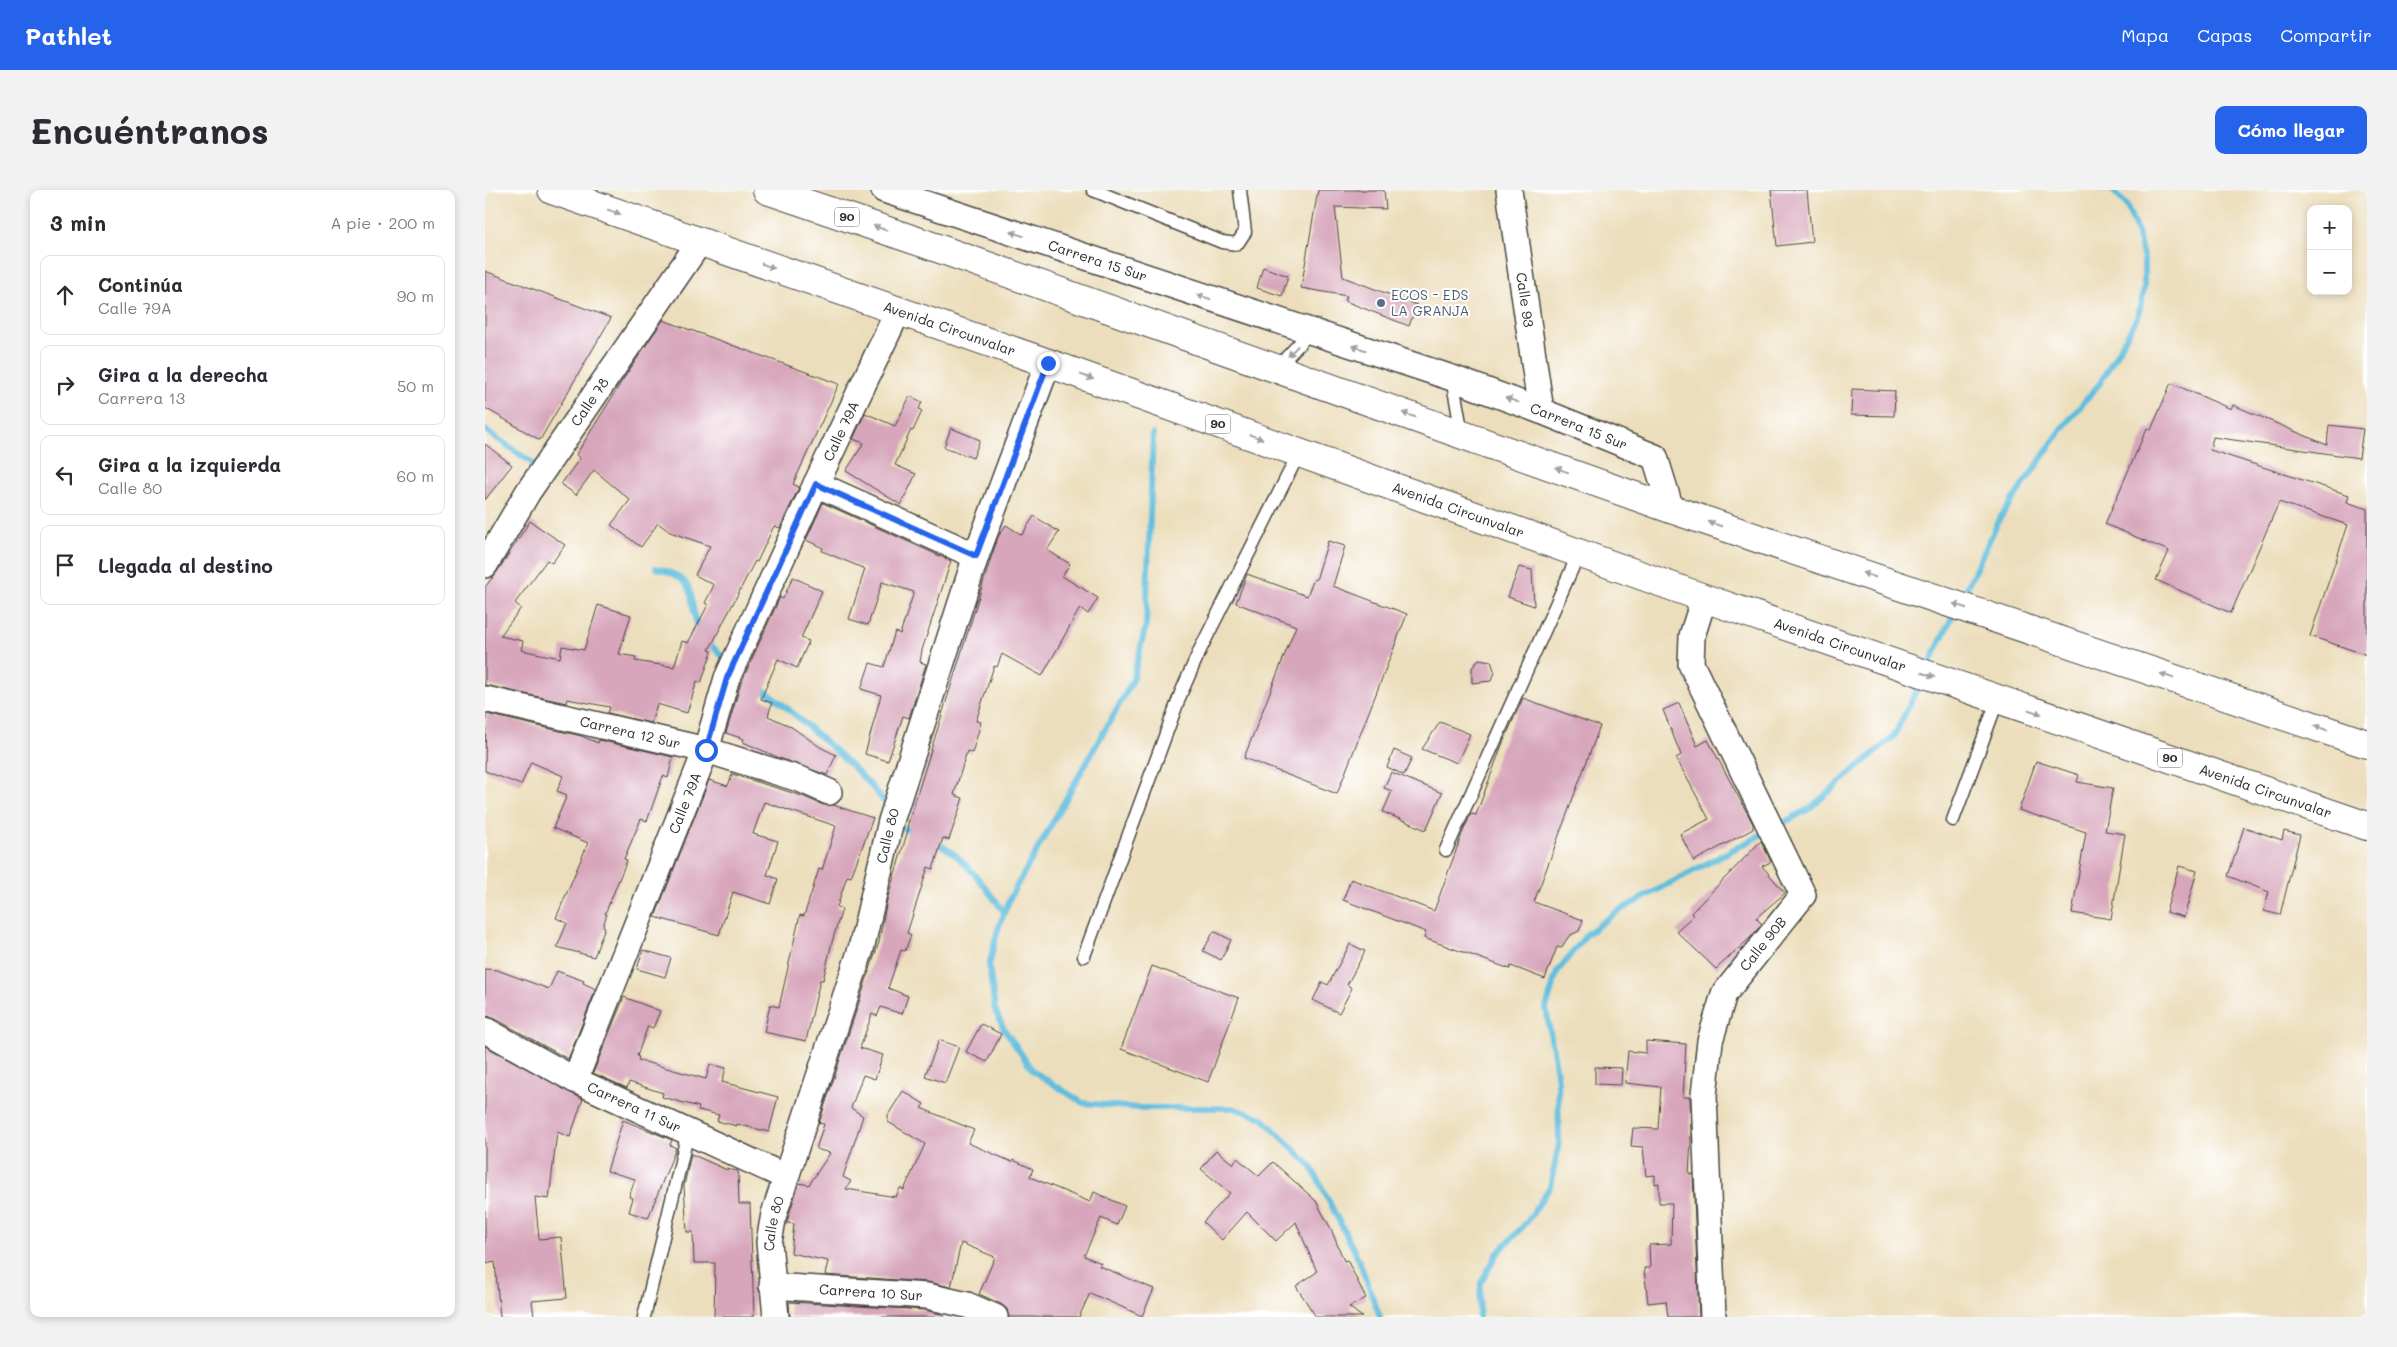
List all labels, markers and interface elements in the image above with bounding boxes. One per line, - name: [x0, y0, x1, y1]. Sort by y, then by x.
- text: Pathlet: [25, 20, 112, 51]
- text: Mapa: [2121, 23, 2169, 47]
- text: Capas: [2197, 23, 2252, 47]
- text: Compartir: [2280, 23, 2372, 47]
- button: Cómo llegar: [2215, 106, 2367, 154]
- text: Encuéntranos: [30, 107, 269, 153]
- map controls: [2307, 205, 2352, 295]
- button: +: [2307, 205, 2352, 250]
- road number: 90: [835, 208, 859, 226]
- text: 3 min: [50, 209, 106, 236]
- one-way arrow: [607, 209, 622, 216]
- text: A pie · 200 m: [330, 212, 435, 233]
- one-way arrow: [872, 224, 887, 232]
- one-way arrow: [1009, 230, 1024, 238]
- street label: Carrera 15 Sur: [1046, 235, 1150, 285]
- button: −: [2307, 250, 2352, 295]
- one-way arrow: [760, 263, 775, 270]
- street label: Calle 93: [1512, 271, 1539, 329]
- text: Continúa: [98, 272, 183, 297]
- icon: ahead: [51, 281, 79, 309]
- text: 90 m: [397, 285, 434, 306]
- place label: ECOS - EDS LA GRANJA: [1391, 285, 1469, 320]
- one-way arrow: [1197, 293, 1212, 300]
- street label: Avenida Circunvalar: [881, 296, 1018, 360]
- text: Calle 79A: [98, 297, 172, 318]
- marker: ECOS - EDS LA GRANJA: [1375, 297, 1387, 309]
- one-way arrow: [1351, 343, 1366, 351]
- one-way arrow: [1287, 344, 1299, 356]
- route end: [1037, 352, 1060, 375]
- text: Gira a la derecha: [98, 362, 268, 387]
- icon: right: [51, 371, 79, 399]
- street label: Calle 78: [566, 374, 613, 430]
- one-way arrow: [1079, 374, 1094, 381]
- text: 50 m: [397, 375, 434, 396]
- text: Carrera 13: [98, 387, 185, 408]
- one-way arrow: [1505, 396, 1520, 403]
- street label: Calle 79A: [818, 398, 863, 464]
- street label: Carrera 15 Sur: [1528, 398, 1630, 454]
- one-way arrow: [1401, 411, 1416, 419]
- road number: 90: [1205, 414, 1231, 433]
- one-way arrow: [1249, 433, 1264, 441]
- text: Gira a la izquierda: [98, 452, 281, 477]
- icon: left: [51, 461, 79, 489]
- text: 60 m: [397, 465, 434, 486]
- one-way arrow: [1554, 466, 1569, 473]
- text: Calle 80: [98, 477, 162, 498]
- street label: Avenida Circunvalar: [1390, 477, 1527, 542]
- one-way arrow: [1707, 519, 1722, 527]
- icon: arrive: [51, 551, 79, 579]
- text: Llegada al destino: [98, 553, 273, 578]
- one-way arrow: [1861, 571, 1876, 579]
- one-way arrow: [1952, 602, 1967, 609]
- street label: Avenida Circunvalar: [1771, 613, 1909, 676]
- one-way arrow: [1921, 671, 1936, 679]
- one-way arrow: [2159, 672, 2174, 680]
- one-way arrow: [2028, 708, 2043, 716]
- street label: Carrera 12 Sur: [578, 711, 683, 753]
- one-way arrow: [2313, 724, 2328, 732]
- route start: [695, 739, 718, 762]
- road number: 90: [2157, 748, 2183, 768]
- street label: Avenida Circunvalar: [2197, 759, 2335, 822]
- street label: Calle 79A: [664, 769, 705, 836]
- street label: Calle 80: [871, 805, 904, 865]
- street label: Calle 90B: [1735, 913, 1790, 975]
- street label: Carrera 11 Sur: [584, 1077, 684, 1137]
- street label: Calle 80: [759, 1193, 788, 1252]
- street label: Carrera 10 Sur: [818, 1279, 923, 1305]

